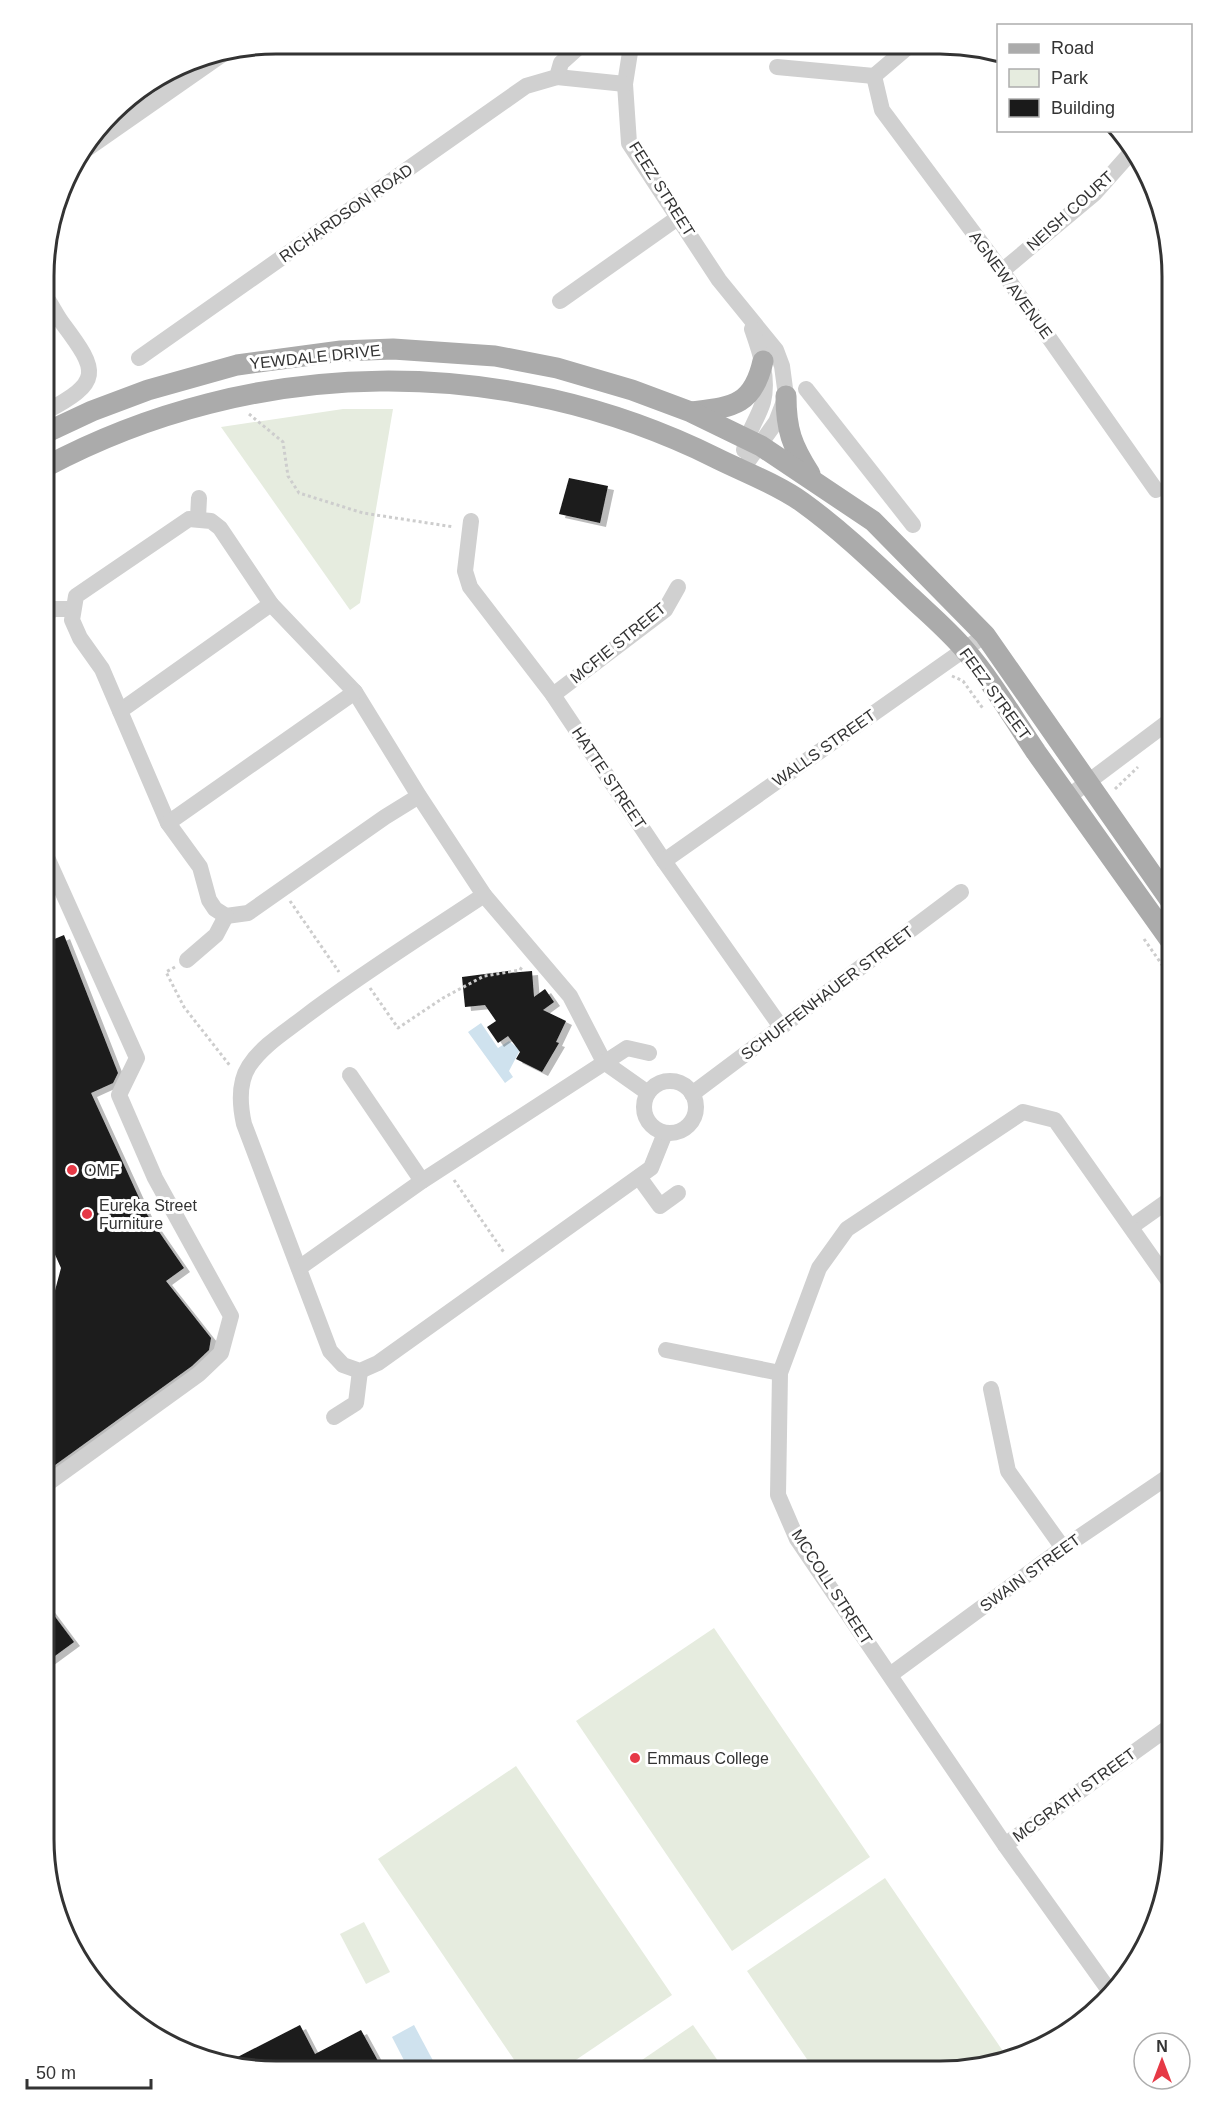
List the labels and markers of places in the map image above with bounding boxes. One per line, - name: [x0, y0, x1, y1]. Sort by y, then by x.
- place label: OMF: [84, 1162, 120, 1179]
- marker: OMF: [65, 1163, 79, 1177]
- place label: Eureka Street Furniture: [99, 1197, 197, 1232]
- marker: Eureka Street Furniture: [80, 1207, 94, 1221]
- place label: Emmaus College: [647, 1750, 769, 1767]
- marker: Emmaus College: [628, 1751, 642, 1765]

